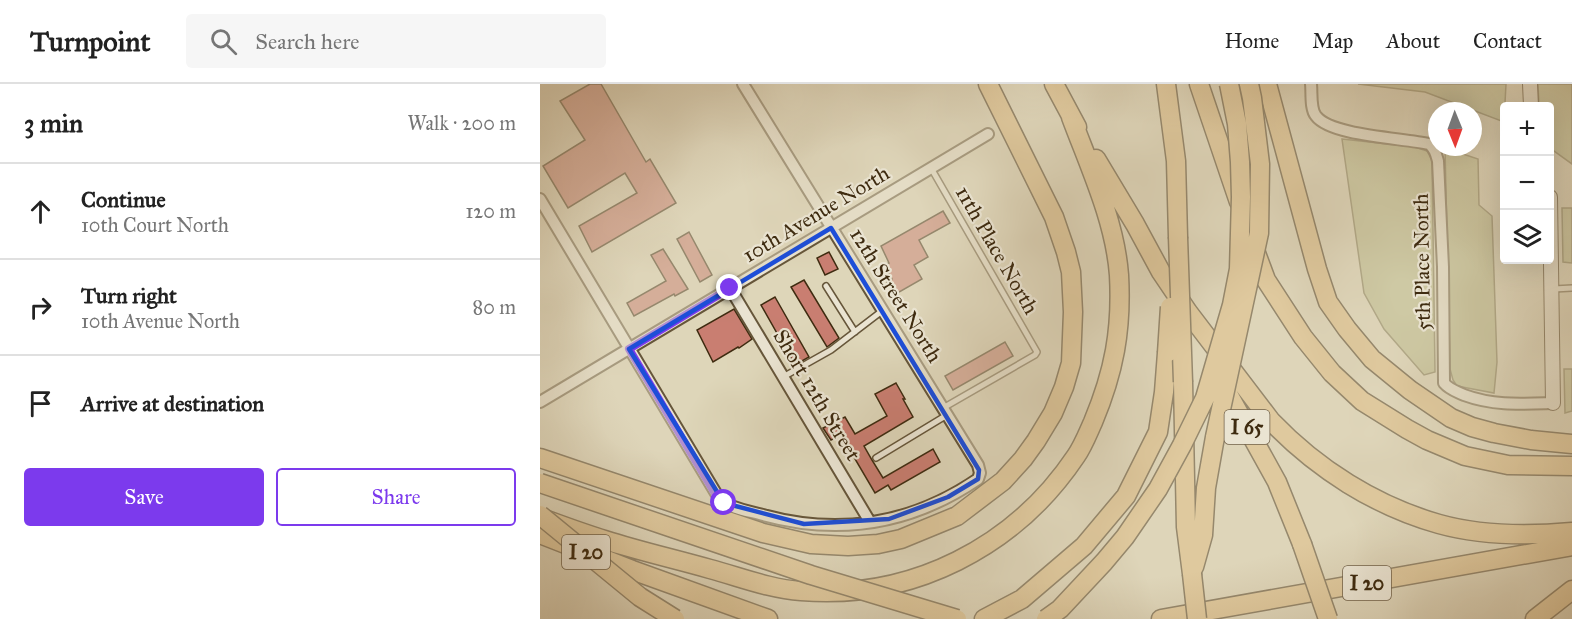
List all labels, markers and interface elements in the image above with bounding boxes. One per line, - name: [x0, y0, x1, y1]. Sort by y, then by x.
- search box: [186, 14, 606, 68]
- text: Turnpoint: [30, 24, 150, 59]
- icon: search: [207, 25, 240, 58]
- text: Search here: [255, 28, 359, 55]
- text: Home: [1224, 28, 1279, 54]
- text: Map: [1312, 28, 1353, 54]
- text: About: [1386, 28, 1440, 54]
- text: Contact: [1473, 28, 1542, 54]
- north arrow: [1428, 102, 1482, 156]
- map controls: [1500, 102, 1554, 264]
- button: +: [1500, 102, 1554, 156]
- text: 3 min: [24, 107, 83, 139]
- text: Walk · 200 m: [408, 111, 516, 135]
- button: −: [1500, 156, 1554, 210]
- street label: 10th Avenue North: [738, 160, 894, 268]
- street label: 11th Place North: [950, 181, 1044, 319]
- text: Continue: [81, 186, 166, 213]
- street label: 5th Place North: [1408, 193, 1436, 331]
- icon: ahead: [24, 195, 57, 228]
- text: 120 m: [465, 199, 516, 223]
- button: layers: [1500, 210, 1554, 264]
- text: 10th Court North: [81, 213, 229, 237]
- street label: 12th Street North: [844, 223, 948, 367]
- route end: [716, 274, 742, 300]
- text: Turn right: [81, 282, 177, 309]
- icon: right: [24, 291, 57, 324]
- text: 80 m: [473, 295, 516, 319]
- text: 10th Avenue North: [81, 309, 240, 333]
- street label: Short 12th Street: [768, 325, 867, 466]
- icon: arrive: [24, 387, 57, 420]
- text: Arrive at destination: [81, 390, 264, 417]
- road number: I 65: [1224, 410, 1270, 444]
- button: Save: [24, 468, 264, 526]
- button: Share: [276, 468, 516, 526]
- route start: [710, 489, 736, 515]
- road number: I 20: [562, 535, 610, 569]
- road number: I 20: [1343, 566, 1391, 600]

